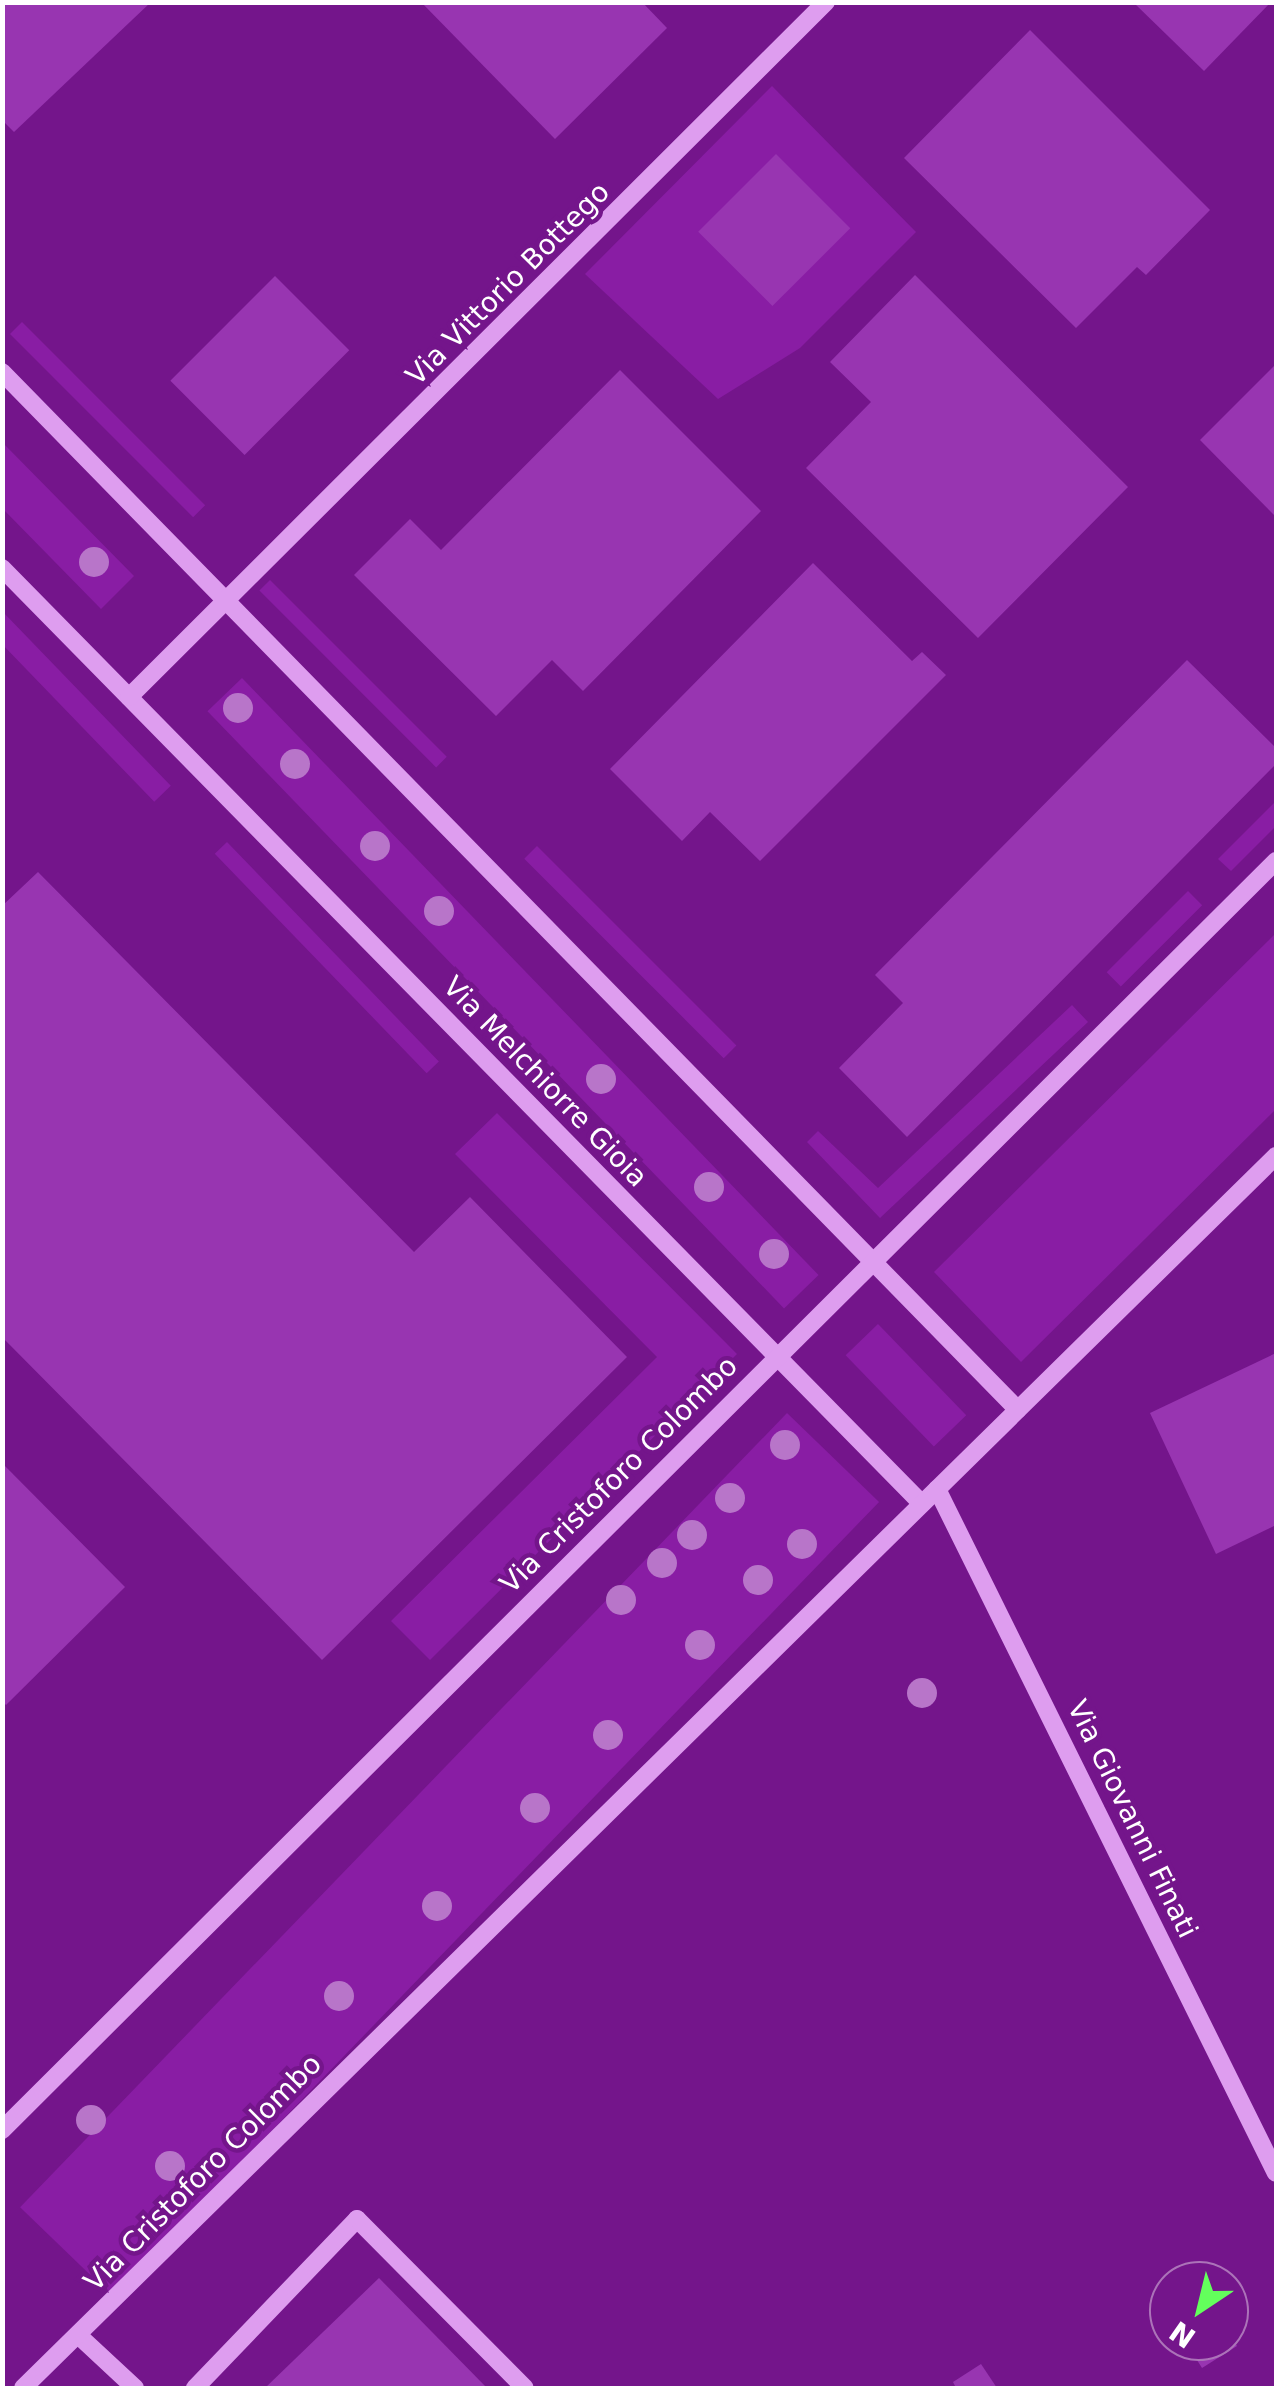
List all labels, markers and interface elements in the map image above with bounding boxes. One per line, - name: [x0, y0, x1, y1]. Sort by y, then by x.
- street label: Via Vittorio Bottego: [399, 175, 617, 393]
- street label: Via Melchiorre Gioia: [436, 970, 654, 1194]
- street label: Via Cristoforo Colombo: [493, 1349, 745, 1601]
- street label: Via Giovanni Finati: [1060, 1695, 1204, 1943]
- street label: Via Cristoforo Colombo: [77, 2047, 329, 2299]
- north arrow: [1149, 2261, 1249, 2361]
- text: N: [1164, 2314, 1202, 2355]

